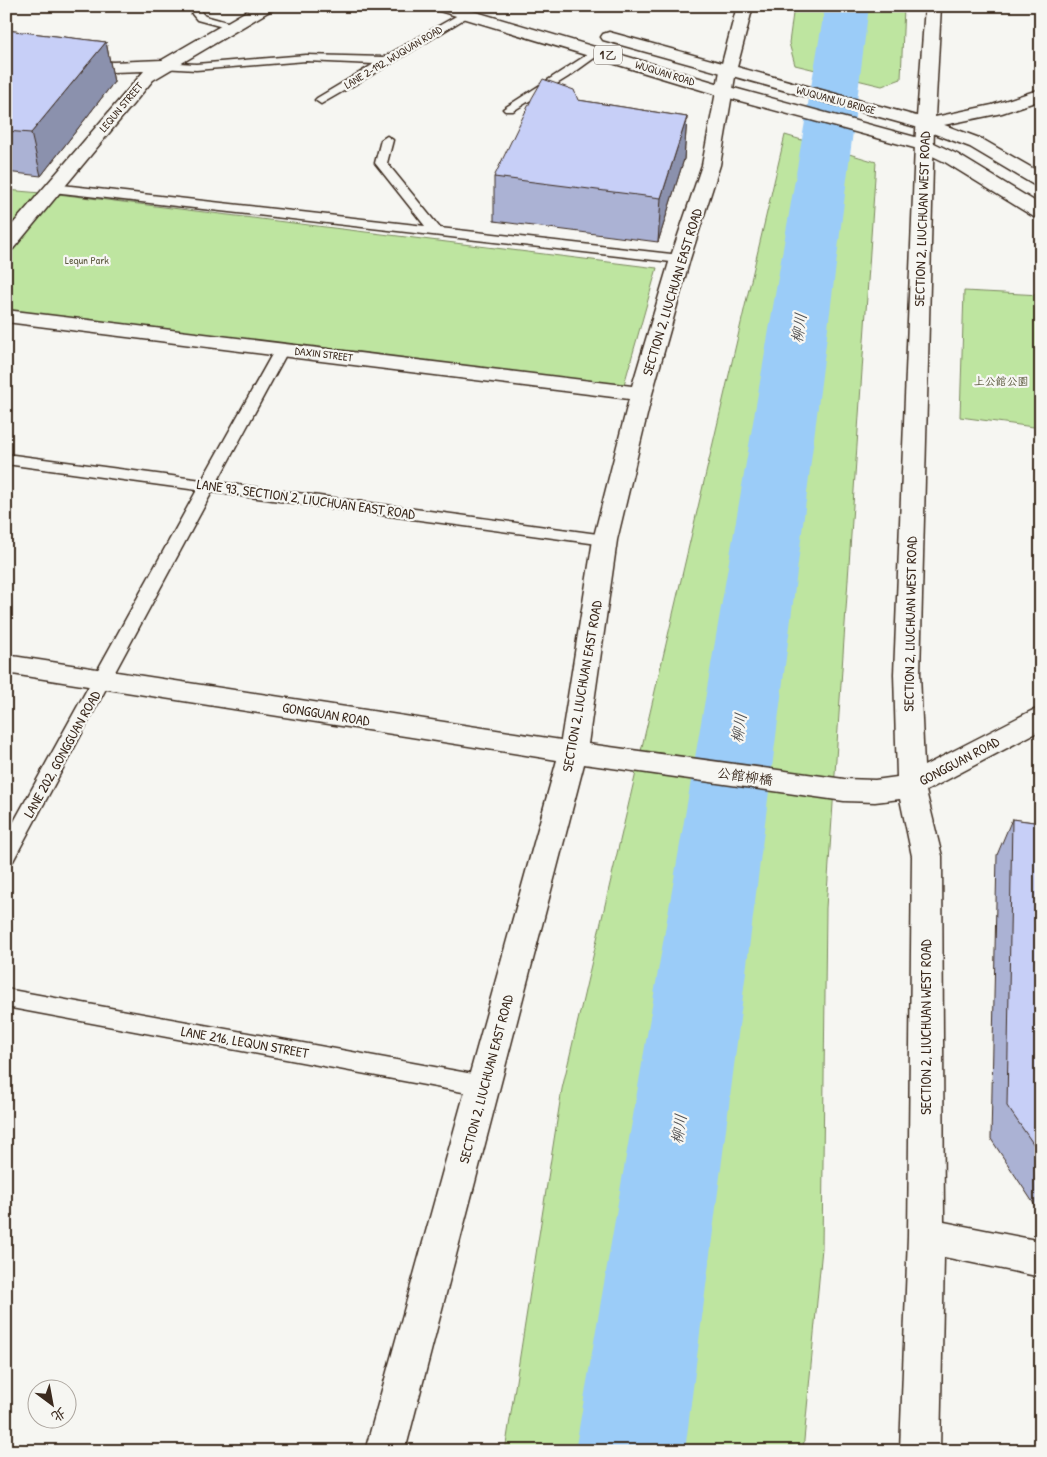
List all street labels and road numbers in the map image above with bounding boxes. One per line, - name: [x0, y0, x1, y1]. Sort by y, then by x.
- street label: LANE 2-192, WUQUAN ROAD: [341, 22, 445, 92]
- road number: 1乙: [594, 46, 622, 64]
- street label: WUQUAN ROAD: [634, 57, 697, 89]
- street label: LEQUN STREET: [96, 79, 146, 135]
- street label: WUQUANLIU BRIDGE: [795, 83, 877, 117]
- street label: SECTION 2, LIUCHUAN WEST ROAD: [909, 131, 934, 307]
- street label: SECTION 2, LIUCHUAN EAST ROAD: [637, 206, 706, 378]
- street label: DAXIN STREET: [294, 344, 355, 365]
- street label: LANE 93, SECTION 2, LIUCHUAN EAST ROAD: [196, 474, 417, 523]
- street label: SECTION 2, LIUCHUAN WEST ROAD: [898, 536, 921, 712]
- street label: SECTION 2, LIUCHUAN EAST ROAD: [557, 598, 606, 773]
- street label: LANE 202, GONGGUAN ROAD: [19, 687, 105, 821]
- street label: GONGGUAN ROAD: [281, 697, 371, 730]
- street label: GONGGUAN ROAD: [915, 731, 1002, 790]
- street label: 公館柳橋: [716, 762, 774, 789]
- street label: SECTION 2, LIUCHUAN WEST ROAD: [916, 939, 935, 1115]
- street label: SECTION 2, LIUCHUAN EAST ROAD: [454, 992, 517, 1165]
- street label: LANE 216, LEQUN STREET: [180, 1021, 311, 1062]

